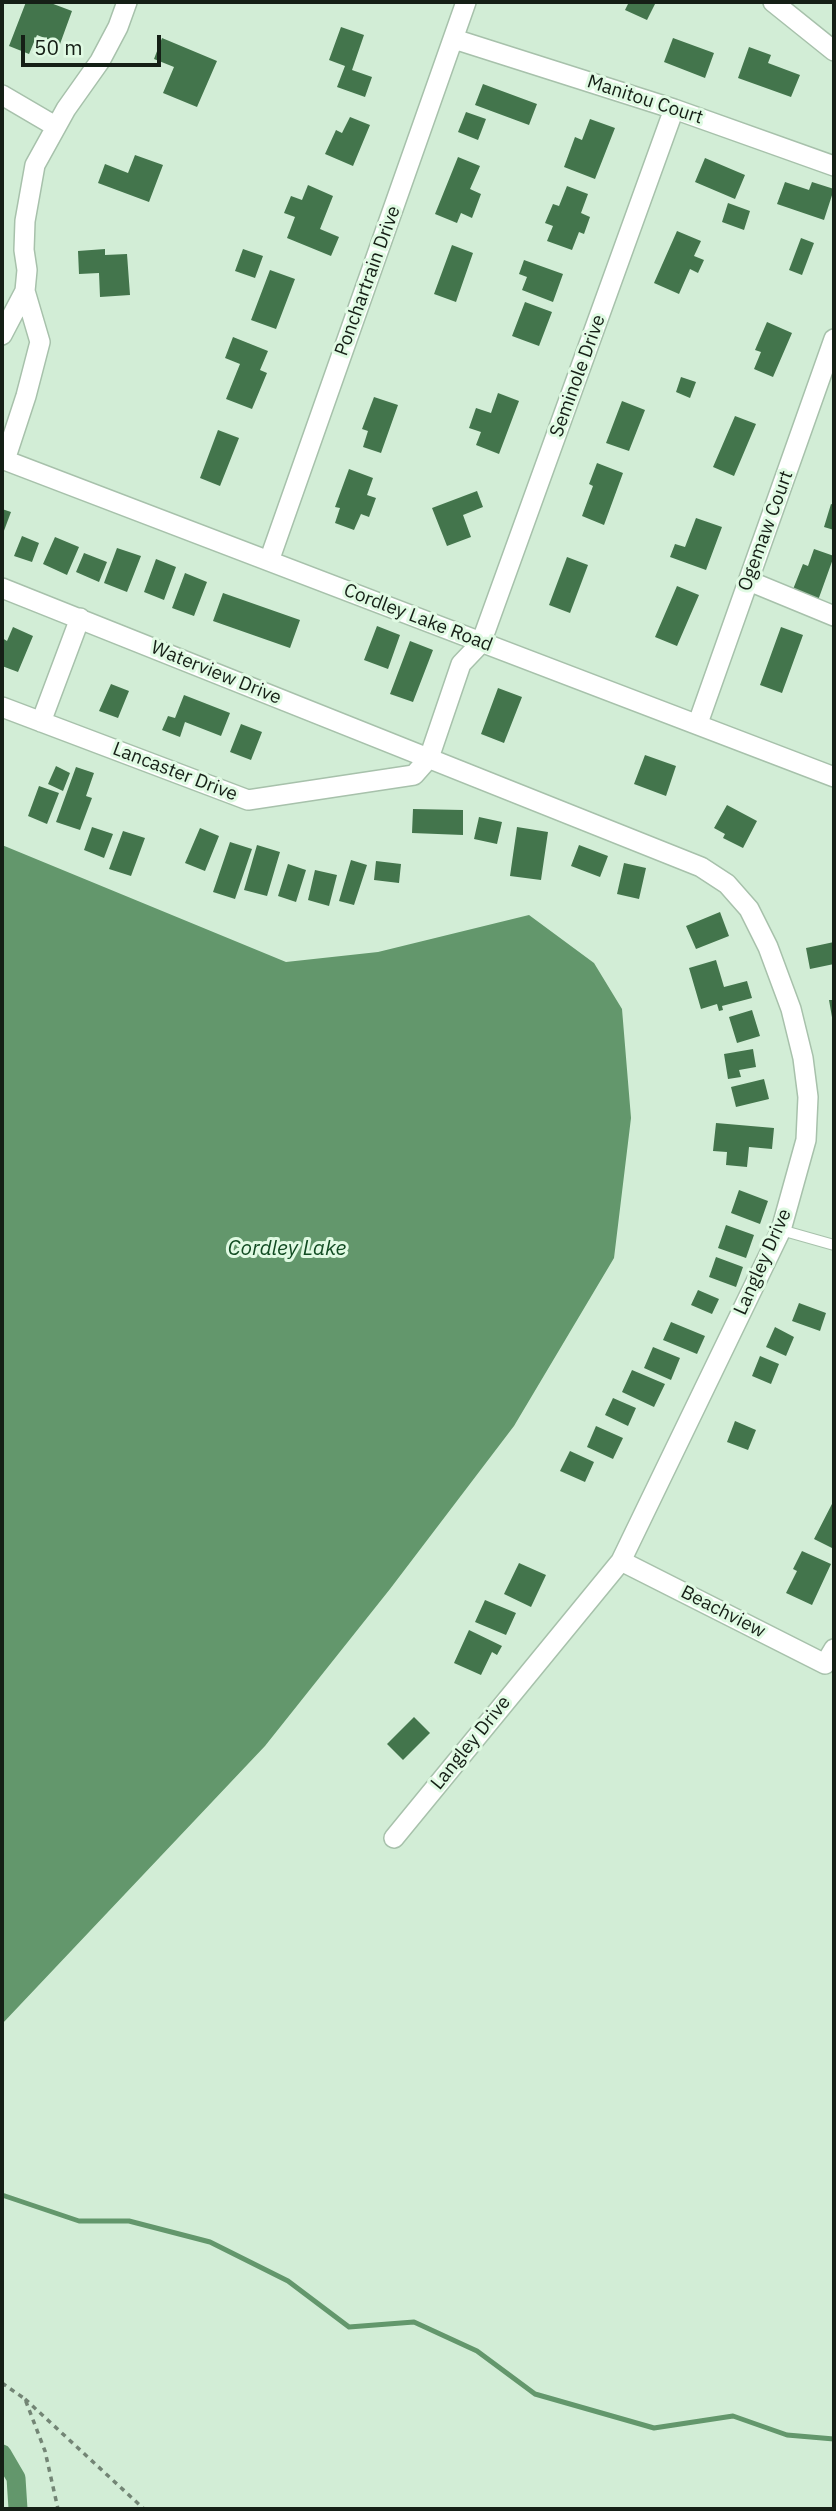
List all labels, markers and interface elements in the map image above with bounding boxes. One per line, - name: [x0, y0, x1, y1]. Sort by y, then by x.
- scale bar: [24, 21, 164, 65]
- text: 50 m: [34, 33, 83, 61]
- street label: Manitou Court: [584, 71, 706, 129]
- street label: Ponchartrain Drive: [330, 203, 406, 359]
- street label: Seminole Drive: [545, 312, 611, 440]
- street label: Ogemaw Court: [734, 468, 798, 594]
- street label: Cordley Lake Road: [340, 579, 496, 657]
- street label: Waterview Drive: [147, 636, 285, 710]
- street label: Lancaster Drive: [109, 738, 241, 806]
- street label: Langley Drive: [729, 1205, 797, 1319]
- water label: Cordley Lake: [228, 1236, 346, 1262]
- street label: Beachview: [677, 1581, 769, 1643]
- street label: Langley Drive: [426, 1692, 516, 1794]

